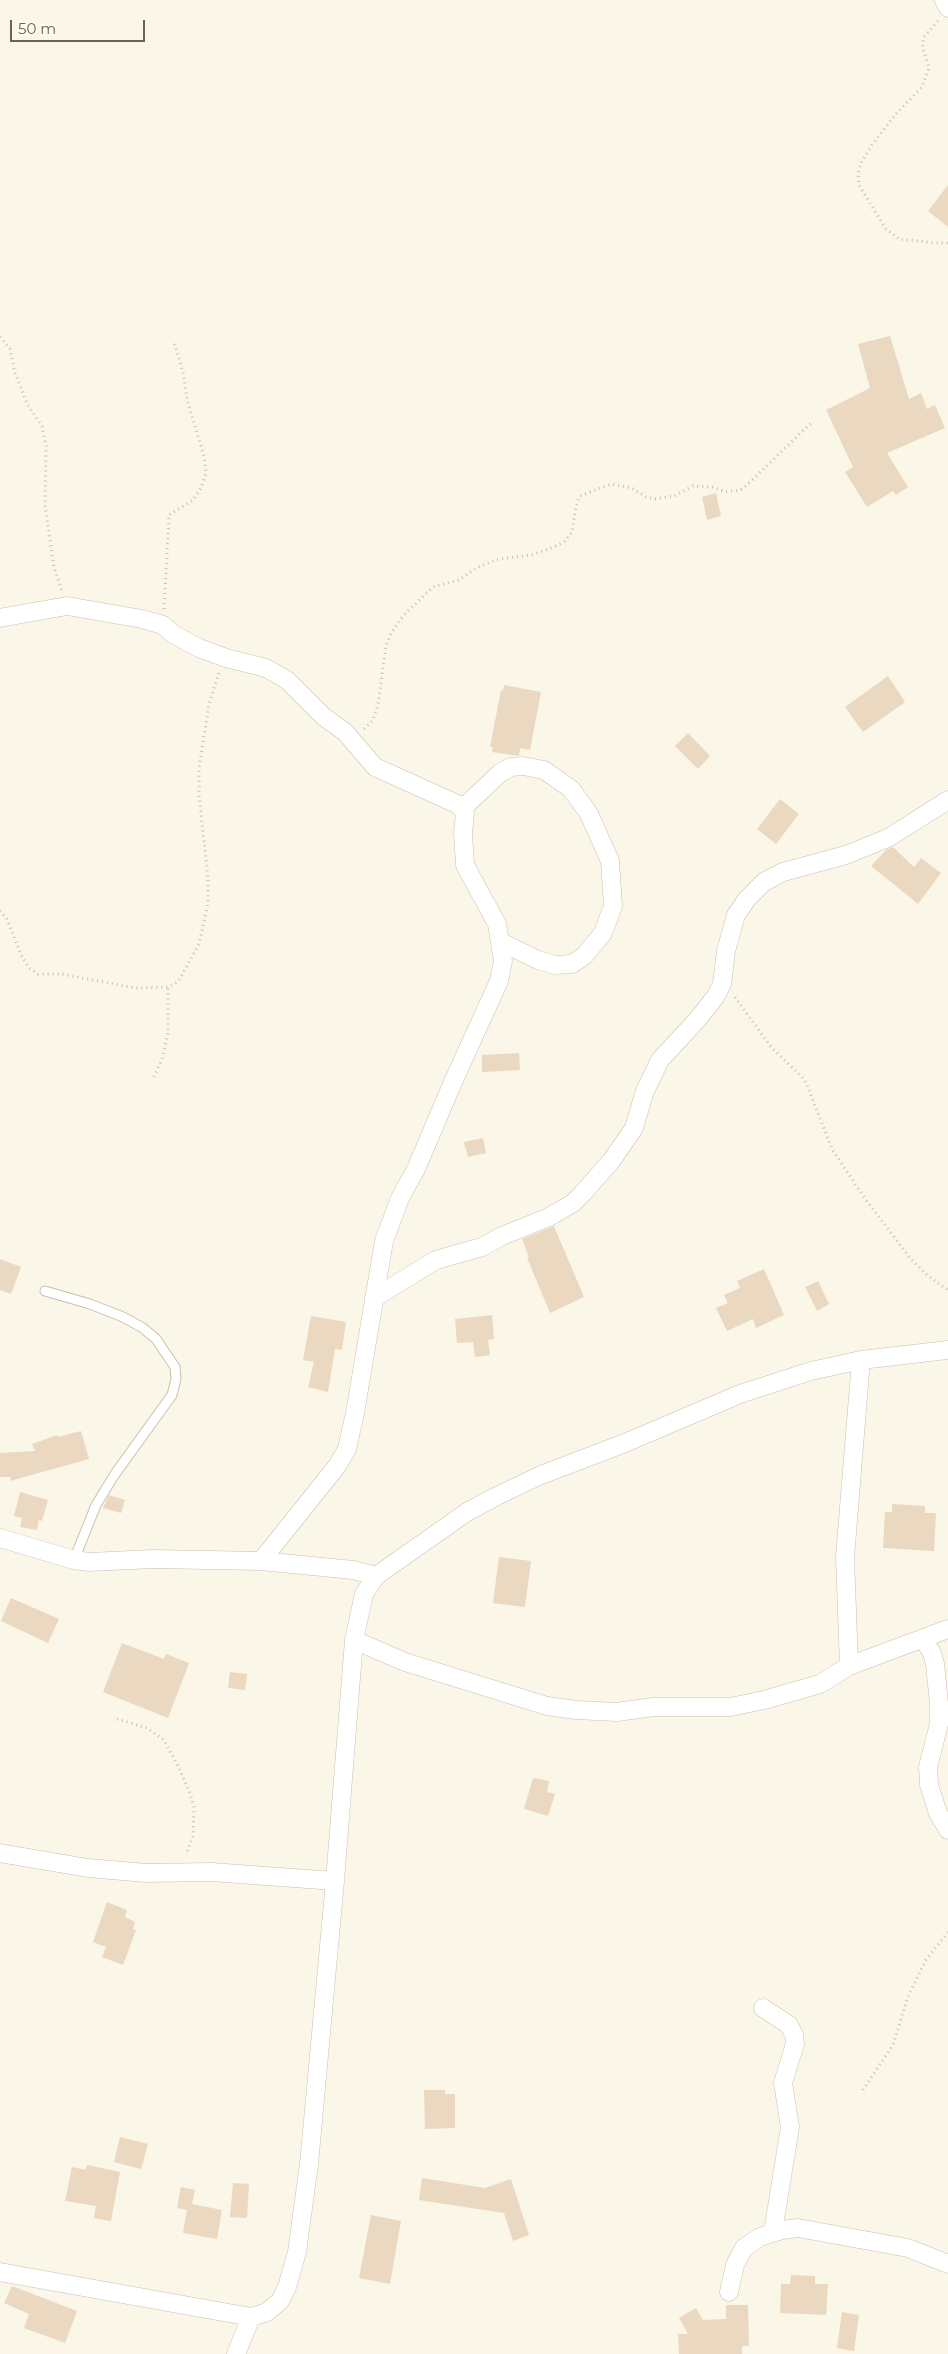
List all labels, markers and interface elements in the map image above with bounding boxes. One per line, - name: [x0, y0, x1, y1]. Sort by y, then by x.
- scale bar: [12, 10, 148, 42]
- text: 50 m: [18, 19, 56, 38]

